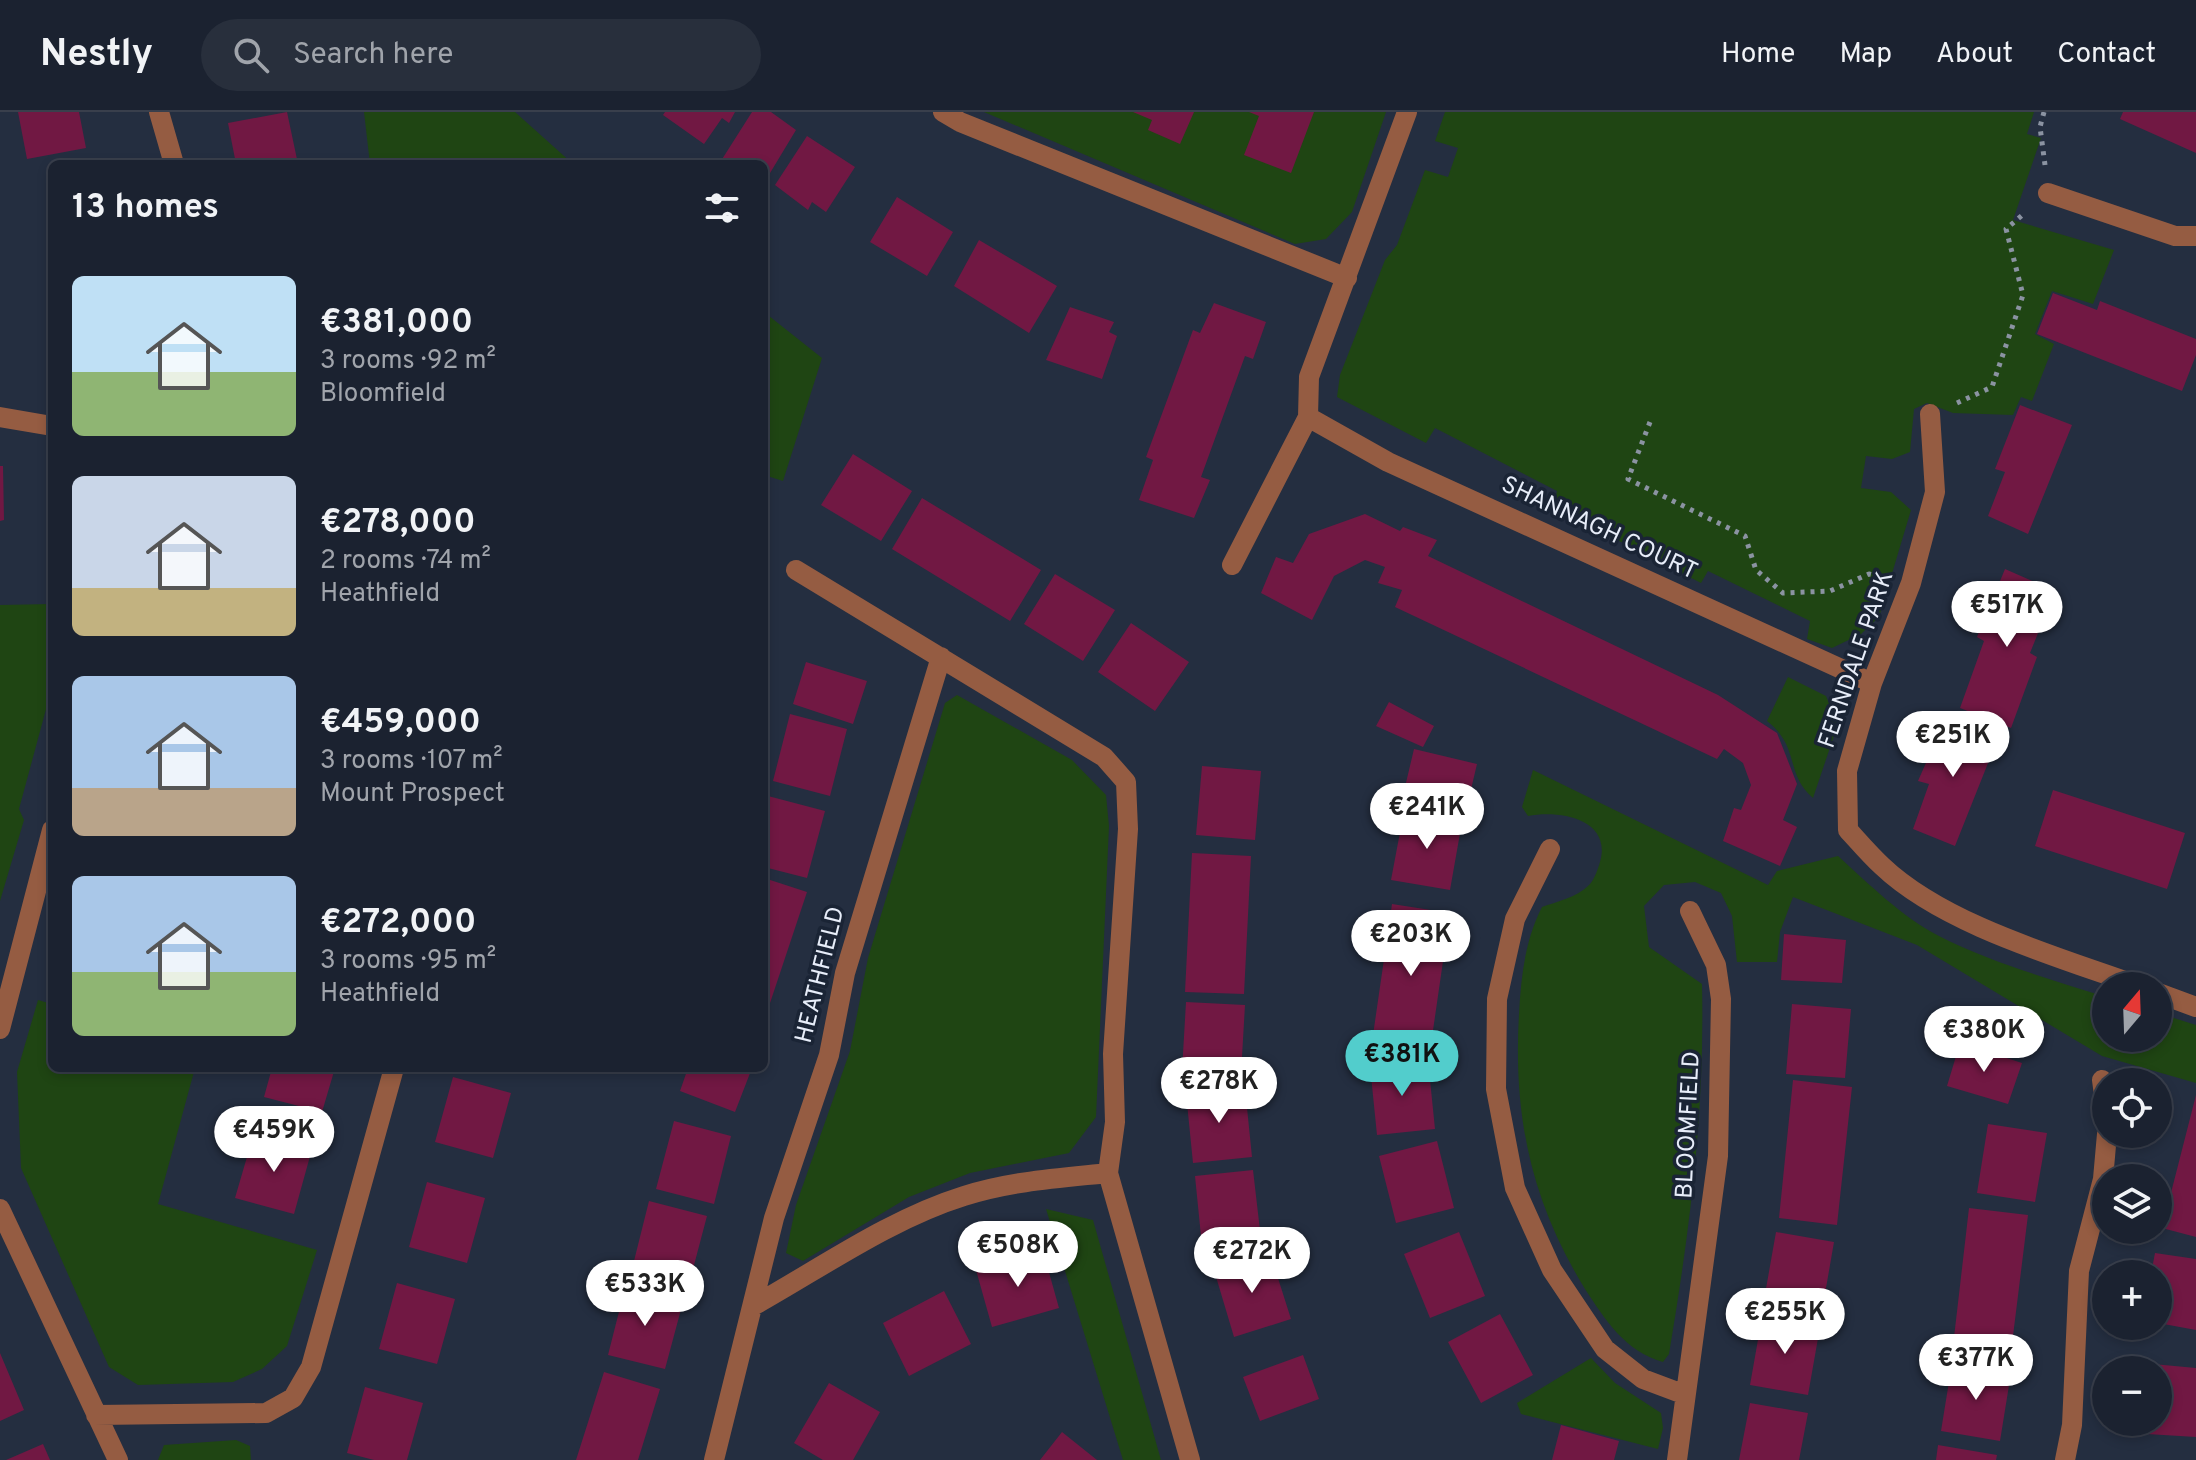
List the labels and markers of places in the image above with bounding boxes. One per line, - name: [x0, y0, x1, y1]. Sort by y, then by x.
- pin: €517K: [1951, 581, 2063, 649]
- pin: €251K: [1897, 711, 2009, 779]
- pin: €241K: [1371, 783, 1483, 851]
- pin: €203K: [1355, 910, 1467, 978]
- pin: €380K: [1928, 1006, 2040, 1074]
- pin: €381K: [1346, 1030, 1458, 1098]
- pin: €278K: [1163, 1057, 1275, 1125]
- pin: €459K: [218, 1106, 330, 1174]
- pin: €508K: [962, 1221, 1074, 1289]
- pin: €272K: [1196, 1227, 1308, 1295]
- pin: €533K: [589, 1260, 701, 1328]
- pin: €255K: [1729, 1288, 1841, 1356]
- pin: €377K: [1920, 1334, 2032, 1402]

